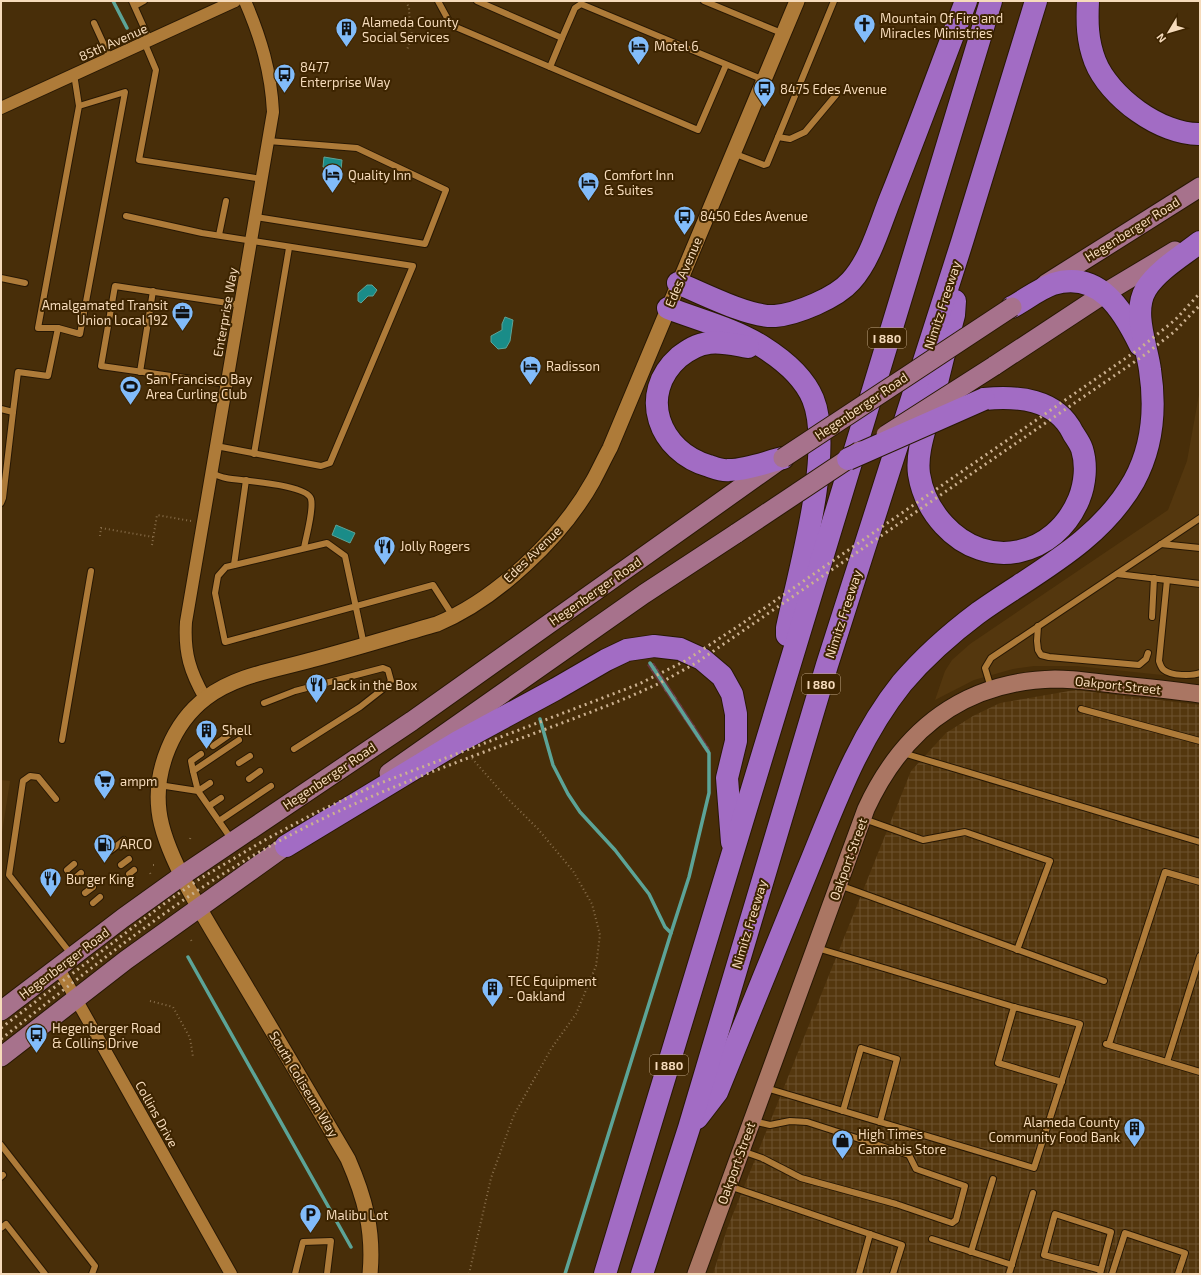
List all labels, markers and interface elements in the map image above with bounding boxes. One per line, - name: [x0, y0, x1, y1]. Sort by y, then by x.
- place label: Mountain Of Fire and Miracles Ministries: [880, 10, 1003, 41]
- church icon: Mountain Of Fire and Miracles Ministries: [852, 12, 878, 45]
- north arrow: [1149, 12, 1189, 52]
- place label: Alameda County Social Services: [362, 14, 459, 45]
- building icon: Alameda County Social Services: [333, 16, 359, 49]
- street label: 85th Avenue: [76, 20, 150, 64]
- text: N: [1153, 31, 1168, 46]
- hotel icon: Motel 6: [626, 33, 652, 66]
- place label: Motel 6: [654, 38, 699, 54]
- place label: 8477 Enterprise Way: [300, 59, 391, 90]
- bus stop icon: 8477 Enterprise Way: [271, 61, 297, 94]
- bus stop icon: 8475 Edes Avenue: [751, 76, 777, 109]
- place label: 8475 Edes Avenue: [780, 81, 887, 97]
- hotel icon: Quality Inn: [320, 162, 346, 195]
- place label: Quality Inn: [348, 167, 411, 183]
- place label: Comfort Inn & Suites: [604, 167, 674, 198]
- hotel icon: Comfort Inn & Suites: [576, 169, 602, 202]
- street label: Hegenberger Road: [1082, 193, 1182, 265]
- bus stop icon: 8450 Edes Avenue: [672, 203, 698, 236]
- place label: 8450 Edes Avenue: [700, 208, 808, 224]
- street label: Edes Avenue: [661, 235, 705, 309]
- street label: Nimitz Freeway: [920, 259, 964, 351]
- street label: Enterprise Way: [209, 266, 241, 358]
- place label: Amalgamated Transit Union Local 192: [42, 297, 168, 328]
- office icon: Amalgamated Transit Union Local 192: [170, 299, 196, 332]
- road number: I 880: [868, 328, 906, 348]
- hotel icon: Radisson: [517, 353, 543, 386]
- place label: Radisson: [546, 358, 600, 374]
- street label: Hegenberger Road: [811, 369, 911, 443]
- place label: San Francisco Bay Area Curling Club: [146, 371, 252, 402]
- sports icon: San Francisco Bay Area Curling Club: [118, 373, 144, 406]
- street label: Edes Avenue: [500, 522, 564, 586]
- restaurant icon: Jolly Rogers: [371, 533, 397, 566]
- place label: Jolly Rogers: [400, 538, 470, 554]
- street label: Hegenberger Road: [546, 553, 644, 629]
- street label: Nimitz Freeway: [821, 568, 865, 660]
- restaurant icon: Jack in the Box: [303, 672, 329, 705]
- street label: Oakport Street: [1074, 673, 1162, 697]
- road number: I 880: [802, 674, 840, 694]
- place label: Jack in the Box: [332, 677, 417, 693]
- building icon: Shell: [194, 717, 220, 750]
- place label: Shell: [222, 722, 252, 738]
- street label: Hegenberger Road: [279, 739, 379, 813]
- supermarket icon: ampm: [91, 768, 117, 801]
- place label: ampm: [120, 773, 157, 789]
- street label: Oakport Street: [826, 816, 870, 902]
- fuel station icon: ARCO: [92, 831, 118, 864]
- place label: ARCO: [120, 836, 152, 852]
- restaurant icon: Burger King: [37, 866, 63, 899]
- place label: Burger King: [66, 871, 134, 887]
- street label: Nimitz Freeway: [728, 878, 770, 970]
- street label: Hegenberger Road: [16, 924, 112, 1002]
- place label: TEC Equipment - Oakland: [508, 973, 597, 1004]
- building icon: TEC Equipment - Oakland: [479, 975, 505, 1008]
- place label: Hegenberger Road & Collins Drive: [52, 1020, 161, 1051]
- bus stop icon: Hegenberger Road & Collins Drive: [23, 1022, 49, 1055]
- street label: South Coliseum Way: [266, 1028, 342, 1140]
- road number: I 880: [650, 1055, 688, 1075]
- street label: Collins Drive: [132, 1078, 182, 1150]
- place label: Alameda County Community Food Bank: [989, 1114, 1120, 1145]
- building icon: Alameda County Community Food Bank: [1122, 1116, 1148, 1149]
- street label: Oakport Street: [714, 1120, 758, 1206]
- place label: High Times Cannabis Store: [858, 1126, 947, 1157]
- shop icon: High Times Cannabis Store: [829, 1128, 855, 1161]
- parking icon: Malibu Lot: [298, 1202, 324, 1235]
- place label: Malibu Lot: [326, 1207, 388, 1223]

